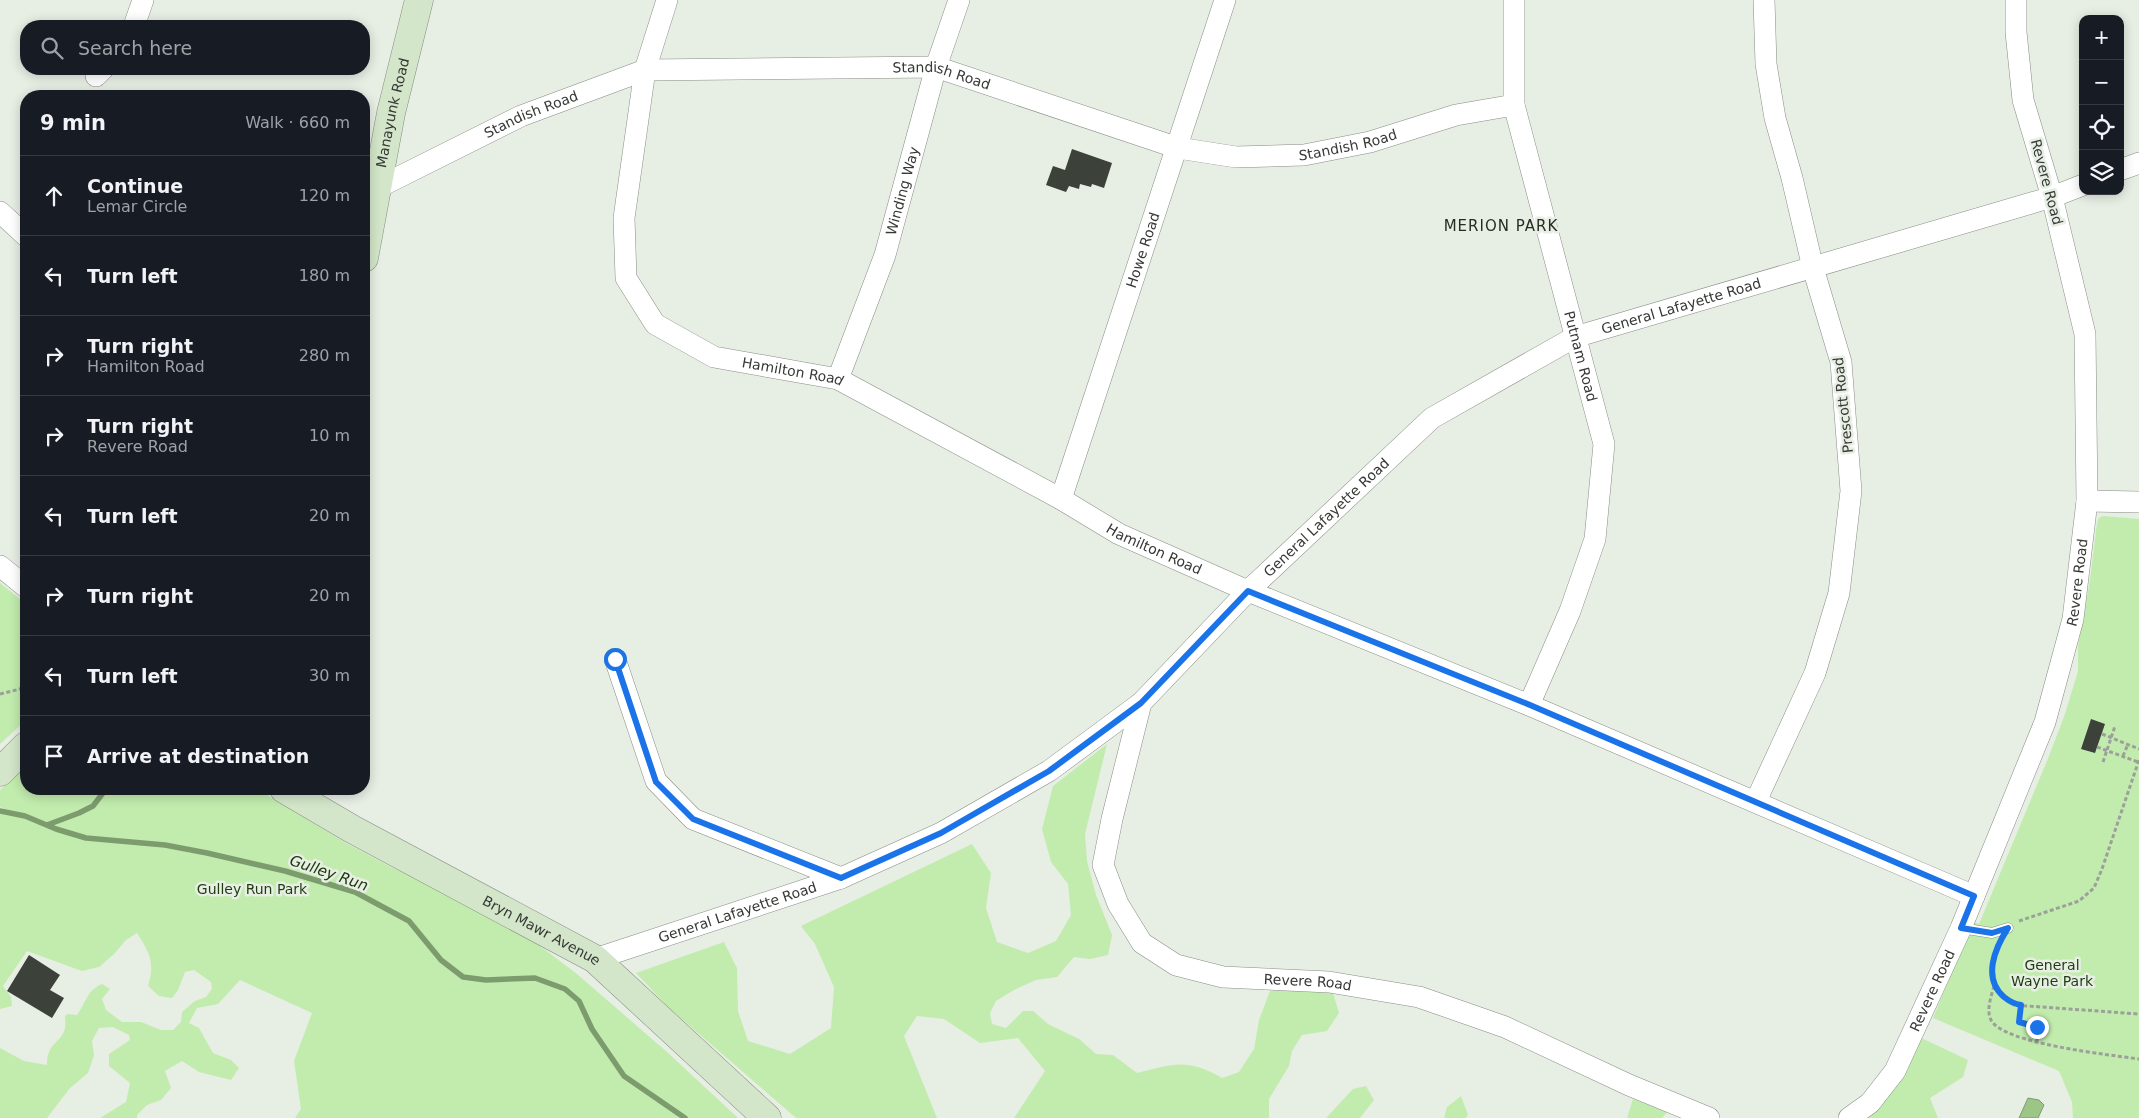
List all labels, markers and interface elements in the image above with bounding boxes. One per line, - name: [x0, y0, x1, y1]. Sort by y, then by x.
- map controls: [2079, 15, 2124, 195]
- button: +: [2079, 15, 2124, 60]
- search box: [20, 20, 370, 75]
- icon: search: [38, 34, 66, 62]
- text: Search here: [78, 37, 192, 59]
- street label: Manayunk Road: [373, 56, 412, 169]
- street label: Standish Road: [892, 59, 993, 93]
- button: −: [2079, 60, 2124, 105]
- street label: Standish Road: [481, 88, 580, 141]
- button: locate: [2079, 105, 2124, 150]
- text: 9 min: [40, 111, 106, 135]
- text: Walk · 660 m: [245, 113, 350, 132]
- street label: Standish Road: [1298, 126, 1399, 163]
- street label: Revere Road: [2028, 137, 2066, 227]
- street label: Winding Way: [883, 145, 922, 237]
- button: layers: [2079, 150, 2124, 195]
- text: Continue: [87, 175, 183, 197]
- icon: ahead: [40, 182, 68, 210]
- text: 120 m: [299, 186, 350, 205]
- text: Lemar Circle: [87, 197, 187, 216]
- street label: Howe Road: [1123, 210, 1163, 290]
- district label: MERION PARK: [1444, 217, 1558, 235]
- icon: left: [40, 262, 68, 290]
- text: Turn left: [87, 265, 178, 287]
- text: 180 m: [299, 266, 350, 285]
- street label: General Lafayette Road: [1599, 275, 1763, 337]
- street label: Putnam Road: [1561, 309, 1600, 403]
- text: Turn right: [87, 335, 193, 357]
- icon: right: [40, 342, 68, 370]
- text: 280 m: [299, 346, 350, 365]
- street label: Hamilton Road: [741, 354, 847, 389]
- street label: Prescott Road: [1830, 356, 1856, 454]
- text: Hamilton Road: [87, 357, 205, 376]
- text: Turn right: [87, 415, 193, 437]
- icon: right: [40, 422, 68, 450]
- text: 10 m: [309, 426, 350, 445]
- text: Revere Road: [87, 437, 188, 456]
- street label: General Lafayette Road: [1260, 455, 1392, 580]
- icon: left: [40, 502, 68, 530]
- text: Turn left: [87, 505, 178, 527]
- text: 20 m: [309, 506, 350, 525]
- street label: Hamilton Road: [1103, 520, 1204, 578]
- street label: Revere Road: [2063, 538, 2090, 628]
- icon: right: [40, 582, 68, 610]
- text: Turn right: [87, 585, 193, 607]
- text: 20 m: [309, 586, 350, 605]
- route start: [604, 648, 627, 671]
- icon: left: [40, 662, 68, 690]
- text: Turn left: [87, 665, 178, 687]
- text: 30 m: [309, 666, 350, 685]
- icon: arrive: [40, 742, 68, 770]
- text: Arrive at destination: [87, 745, 309, 767]
- water label: Gulley Run: [287, 851, 371, 895]
- street label: General Lafayette Road: [656, 879, 819, 946]
- park label: Gulley Run Park: [197, 881, 308, 897]
- street label: Bryn Mawr Avenue: [480, 892, 604, 968]
- street label: Revere Road: [1906, 947, 1958, 1034]
- park label: General Wayne Park: [2011, 957, 2094, 989]
- street label: Revere Road: [1263, 971, 1353, 994]
- route end: [2026, 1016, 2049, 1039]

